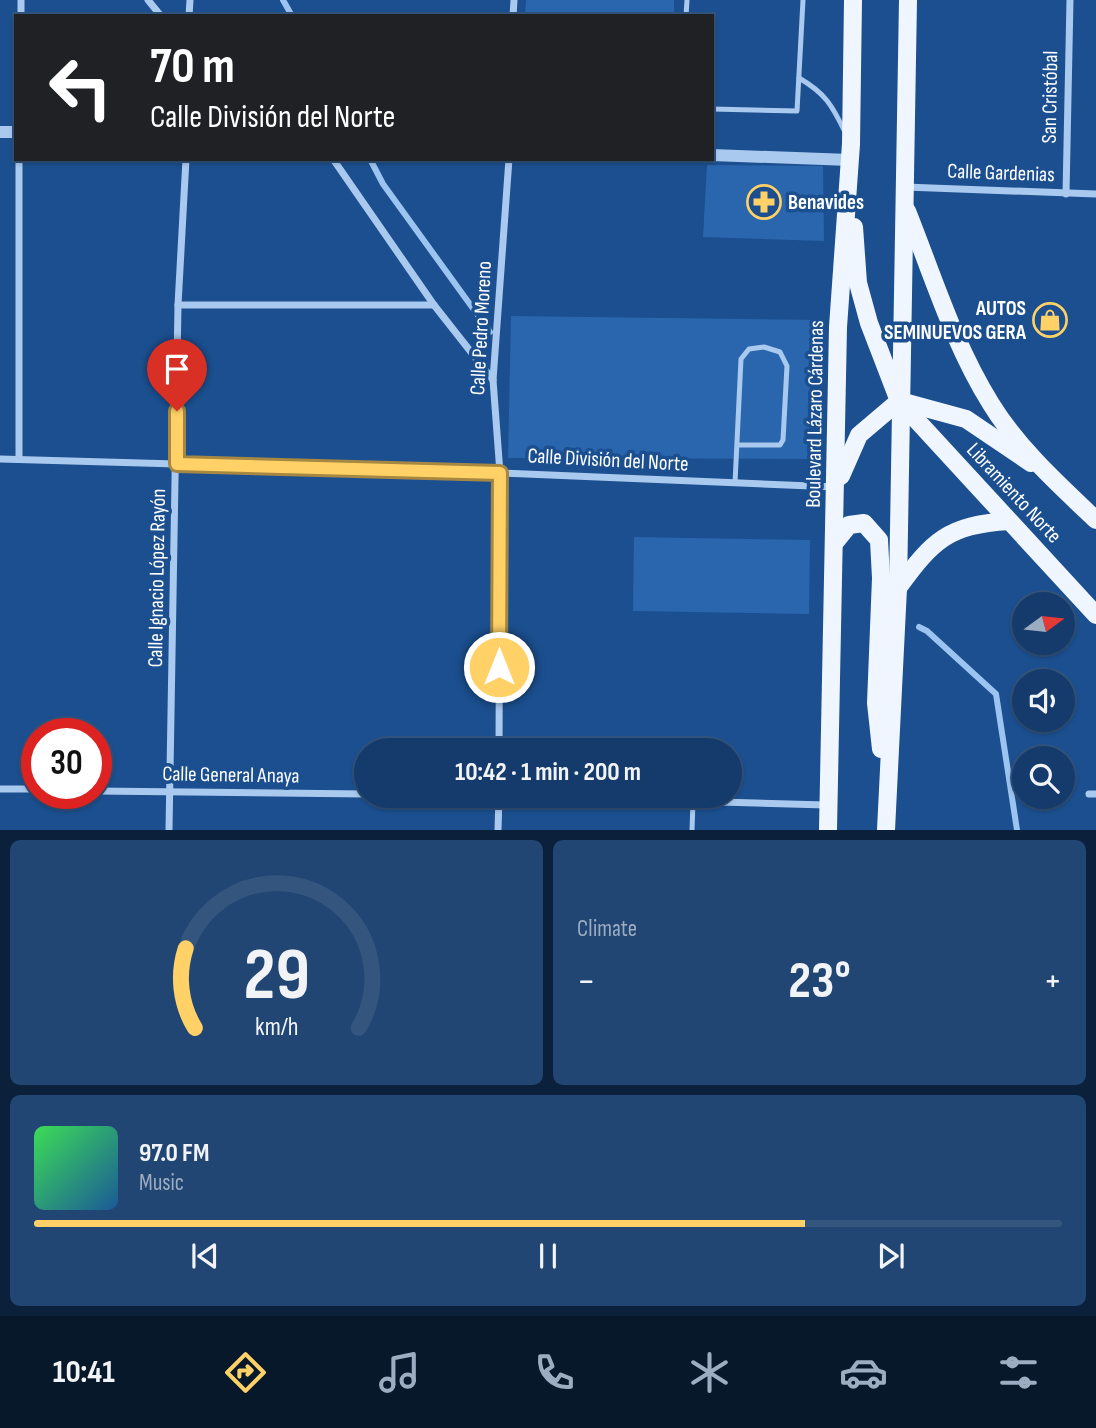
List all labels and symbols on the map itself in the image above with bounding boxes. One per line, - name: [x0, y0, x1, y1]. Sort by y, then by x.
- street label: San Cristóbal: [1037, 50, 1063, 144]
- street label: Calle Gardenias: [947, 159, 1055, 187]
- pharmacy icon: Benavides: [745, 183, 783, 221]
- place label: Benavides: [788, 190, 864, 215]
- street label: Calle Pedro Moreno: [465, 260, 497, 396]
- place label: AUTOS SEMINUEVOS GERA: [884, 296, 1027, 345]
- shop icon: AUTOS SEMINUEVOS GERA: [1031, 301, 1069, 339]
- street label: Boulevard Lázaro Cárdenas: [801, 320, 829, 508]
- pin: [147, 339, 207, 411]
- street label: Libramiento Norte: [961, 438, 1067, 548]
- street label: Calle División del Norte: [527, 443, 689, 477]
- street label: Calle Ignacio López Rayón: [143, 488, 171, 668]
- north arrow: [1012, 592, 1074, 654]
- position arrow: [462, 630, 536, 704]
- speed limit sign: 30: [21, 718, 112, 809]
- street label: Calle General Anaya: [162, 761, 300, 789]

